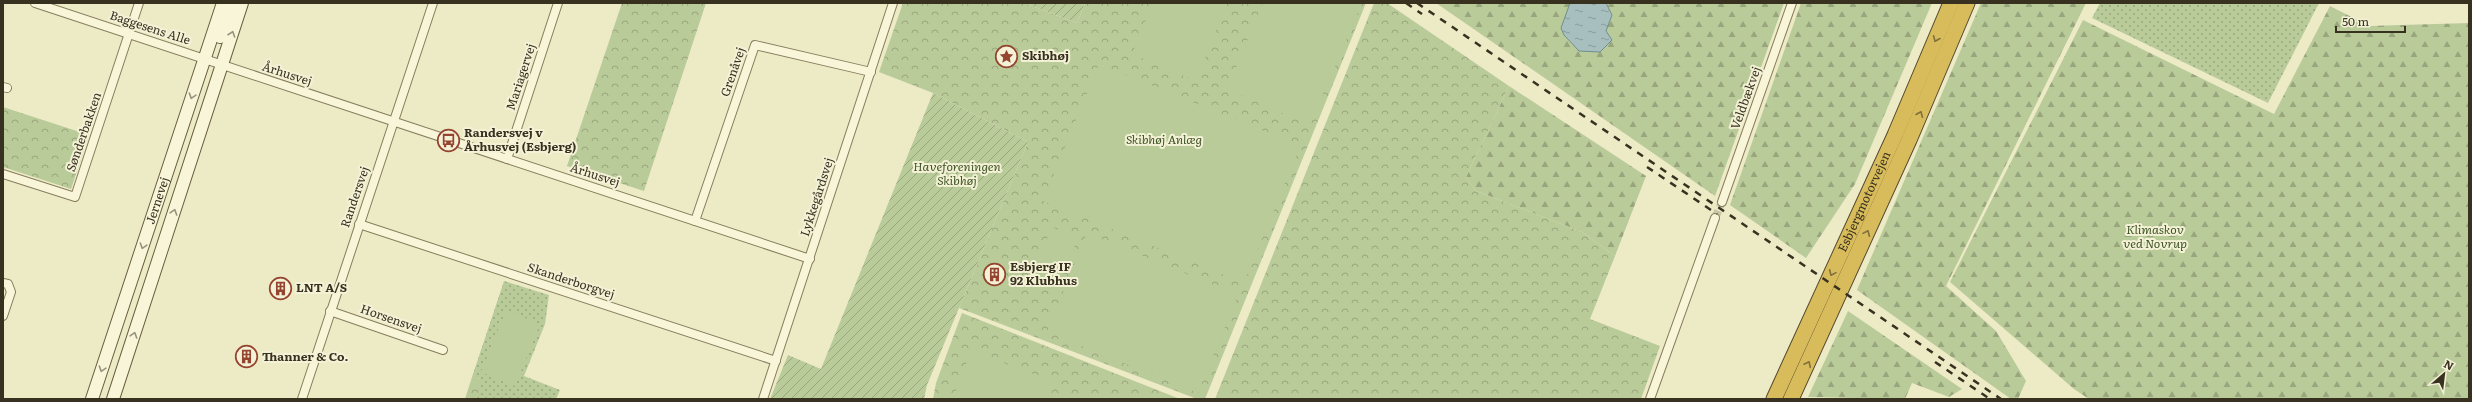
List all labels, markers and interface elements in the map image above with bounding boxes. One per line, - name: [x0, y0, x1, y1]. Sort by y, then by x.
- street label: Baggesens Alle: [108, 6, 193, 49]
- scale bar: [2336, 8, 2405, 34]
- text: 50 m: [2342, 12, 2369, 30]
- one-way arrow: [227, 31, 236, 38]
- one-way arrow: [1932, 35, 1940, 42]
- street label: Mariagervej: [501, 41, 539, 112]
- place icon: Skibhøj: [994, 43, 1020, 69]
- street label: Grenåvej: [715, 44, 749, 99]
- place label: Skibhøj: [1022, 46, 1069, 64]
- street label: Århusvej: [260, 57, 314, 90]
- street label: Veldbækvej: [1725, 64, 1765, 132]
- street label: Sønderbakken: [61, 89, 105, 174]
- one-way arrow: [189, 92, 197, 99]
- one-way arrow: [1916, 111, 1924, 118]
- place label: Randersvej v Århusvej (Esbjerg): [464, 123, 576, 155]
- bus stop icon: Randersvej v Århusvej (Esbjerg): [436, 127, 462, 153]
- park label: Skibhøj Anlæg: [1126, 130, 1202, 148]
- street label: Esbjergmotorvejen: [1833, 148, 1894, 255]
- street label: Lykkegårdsvej: [795, 155, 837, 238]
- park label: Haveforeningen Skibhøj: [913, 157, 1001, 189]
- street label: Århusvej: [568, 158, 622, 191]
- street label: Randersvej: [335, 164, 373, 230]
- street label: Jernevej: [140, 174, 173, 226]
- one-way arrow: [169, 208, 178, 215]
- park label: Klimaskov ved Novrup: [2123, 220, 2187, 252]
- one-way arrow: [1862, 229, 1870, 237]
- one-way arrow: [139, 242, 148, 249]
- street label: Skanderborgvej: [525, 257, 617, 303]
- place label: Esbjerg IF 92 Klubhus: [1010, 257, 1077, 289]
- building icon: Esbjerg IF 92 Klubhus: [982, 261, 1008, 287]
- one-way arrow: [1829, 269, 1837, 277]
- building icon: LNT A/S: [267, 275, 293, 301]
- place label: LNT A/S: [296, 278, 347, 296]
- street label: Horsensvej: [358, 299, 424, 337]
- one-way arrow: [129, 332, 138, 339]
- building icon: Thanner & Co.: [234, 344, 260, 370]
- place label: Thanner & Co.: [262, 347, 348, 365]
- north arrow: [2424, 354, 2464, 394]
- text: N: [2441, 355, 2457, 374]
- one-way arrow: [1803, 360, 1811, 368]
- one-way arrow: [98, 366, 107, 373]

